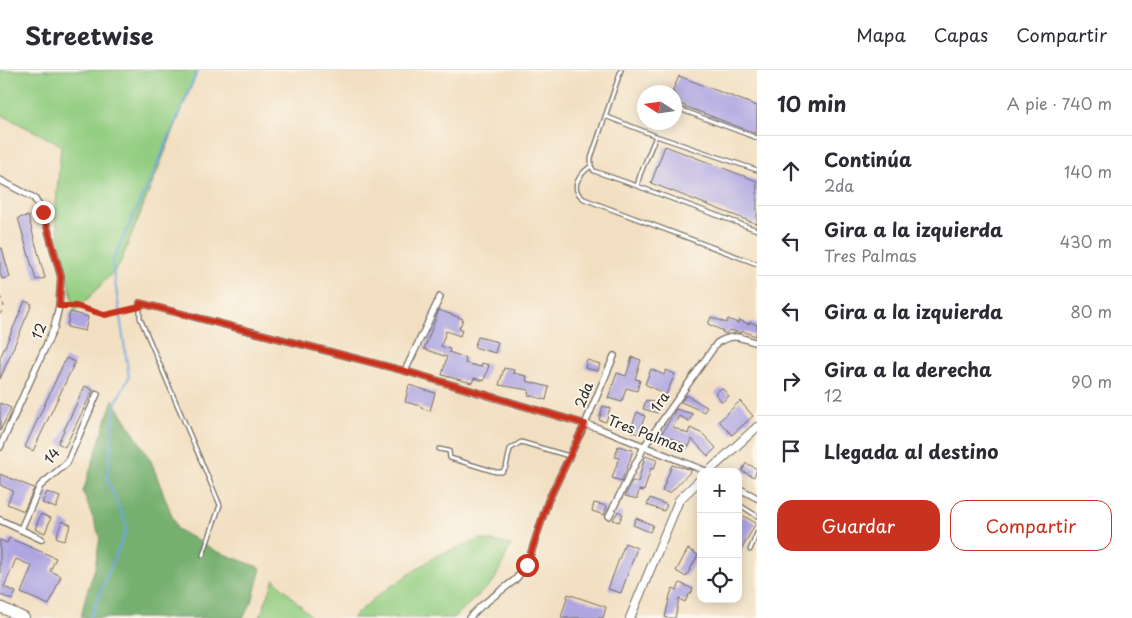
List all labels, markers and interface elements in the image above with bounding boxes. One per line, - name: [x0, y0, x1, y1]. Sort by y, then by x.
- text: Streetwise: [25, 17, 154, 53]
- text: Mapa: [856, 21, 906, 48]
- text: Capas: [934, 21, 988, 48]
- text: Compartir: [1016, 21, 1107, 48]
- north arrow: [637, 85, 682, 130]
- text: 10 min: [777, 87, 847, 119]
- text: A pie · 740 m: [1007, 91, 1112, 115]
- text: Continúa: [824, 145, 912, 173]
- icon: ahead: [777, 157, 805, 185]
- text: 140 m: [1064, 159, 1112, 183]
- text: 2da: [824, 173, 854, 197]
- route end: [32, 201, 55, 224]
- text: Gira a la izquierda: [824, 215, 1003, 243]
- icon: left: [777, 227, 805, 255]
- text: 430 m: [1060, 229, 1112, 253]
- text: Tres Palmas: [824, 243, 916, 267]
- icon: left: [777, 297, 805, 325]
- text: Gira a la izquierda: [824, 297, 1003, 325]
- text: 80 m: [1070, 299, 1112, 323]
- street label: 12: [26, 319, 51, 342]
- text: Gira a la derecha: [824, 355, 992, 383]
- icon: right: [777, 367, 805, 395]
- text: 90 m: [1071, 369, 1112, 393]
- street label: 2da: [569, 378, 598, 411]
- text: 12: [824, 383, 843, 407]
- street label: 1ra: [645, 387, 674, 416]
- street label: Tres Palmas: [605, 409, 688, 458]
- icon: arrive: [777, 437, 805, 465]
- text: Llegada al destino: [824, 437, 998, 465]
- street label: 14: [39, 443, 65, 468]
- map controls: [697, 468, 742, 603]
- button: +: [697, 468, 742, 513]
- button: Guardar: [777, 500, 940, 551]
- button: Compartir: [950, 500, 1112, 551]
- button: −: [697, 513, 742, 558]
- route start: [516, 554, 539, 577]
- button: locate: [697, 558, 742, 603]

